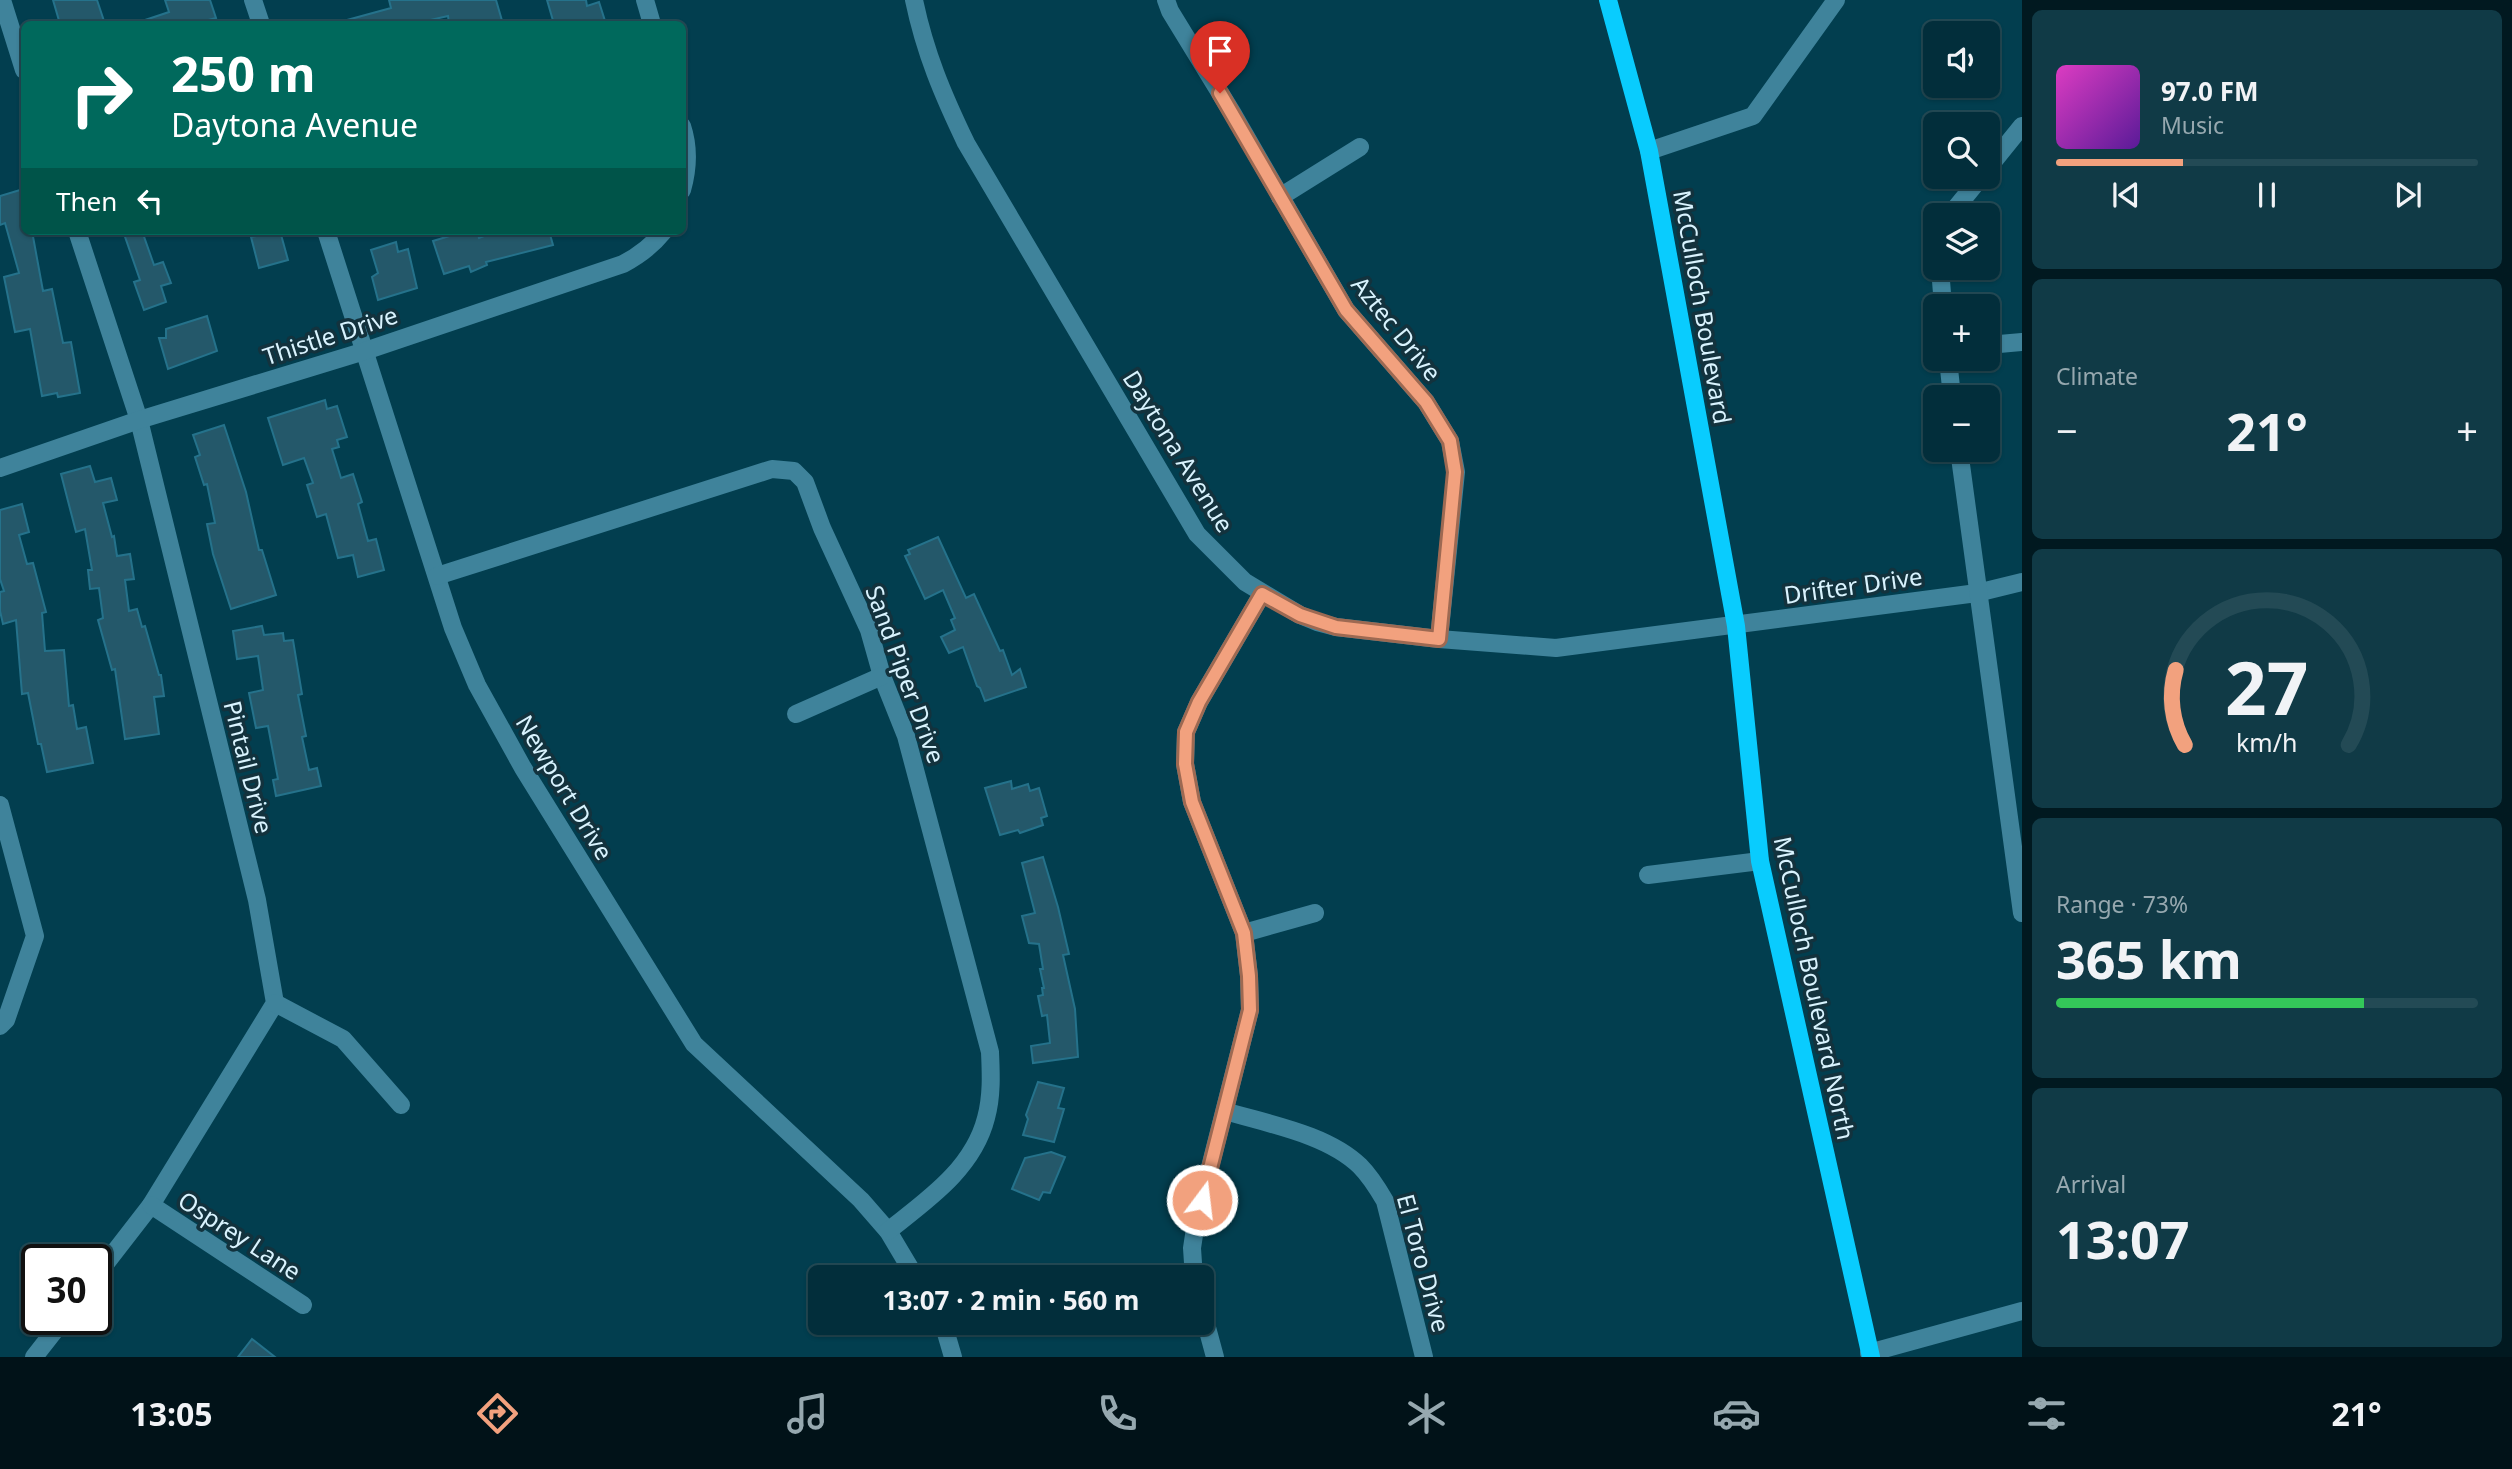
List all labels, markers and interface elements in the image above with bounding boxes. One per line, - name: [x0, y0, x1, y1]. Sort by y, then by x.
- pin: [1190, 21, 1250, 93]
- map controls: [1923, 21, 2000, 462]
- button: sound: [1923, 21, 2000, 98]
- icon: arrive: [1201, 32, 1239, 70]
- text: 250 m: [171, 40, 316, 106]
- icon: right: [56, 49, 147, 140]
- text: 97.0 FM: [2161, 73, 2258, 109]
- text: Daytona Avenue: [171, 103, 418, 146]
- text: Music: [2161, 109, 2224, 141]
- button: search: [1923, 112, 2000, 189]
- icon: previous: [2107, 176, 2145, 214]
- icon: pause: [2248, 176, 2286, 214]
- icon: next: [2389, 176, 2427, 214]
- icon: left: [131, 182, 169, 220]
- text: Then: [56, 183, 117, 219]
- street label: McCulloch Boulevard: [1666, 188, 1740, 426]
- button: layers: [1923, 203, 2000, 280]
- street label: Aztec Drive: [1345, 269, 1449, 387]
- button: +: [1923, 294, 2000, 371]
- street label: Thistle Drive: [258, 298, 402, 372]
- text: Climate: [2056, 360, 2138, 392]
- street label: Daytona Avenue: [1116, 364, 1242, 538]
- button: −: [1923, 385, 2000, 462]
- text: 21°: [2226, 395, 2308, 466]
- text: −: [2056, 404, 2078, 456]
- text: +: [2456, 404, 2478, 456]
- street label: Drifter Drive: [1782, 559, 1924, 611]
- street label: Sand Piper Drive: [859, 581, 953, 767]
- text: 27: [2225, 637, 2309, 736]
- street label: Pintail Drive: [217, 697, 281, 837]
- street label: Newport Drive: [509, 708, 621, 866]
- text: km/h: [2236, 724, 2298, 758]
- street label: McCulloch Boulevard North: [1767, 833, 1863, 1143]
- text: Range · 73%: [2056, 888, 2188, 920]
- text: 365 km: [2056, 923, 2242, 994]
- position arrow: [1165, 1163, 1239, 1237]
- text: Arrival: [2056, 1168, 2126, 1200]
- street label: Osprey Lane: [172, 1183, 308, 1287]
- street label: El Toro Drive: [1390, 1190, 1458, 1336]
- text: 13:07: [2056, 1203, 2190, 1274]
- speed limit sign: 30: [21, 1244, 112, 1335]
- text: 13:07 · 2 min · 560 m: [883, 1282, 1139, 1318]
- icon: directions: [473, 1389, 522, 1438]
- icon: music: [783, 1389, 832, 1438]
- icon: phone: [1093, 1389, 1142, 1438]
- icon: climate: [1402, 1389, 1451, 1438]
- icon: car: [1712, 1389, 1761, 1438]
- icon: filters: [2022, 1389, 2071, 1438]
- text: 13:05: [130, 1392, 213, 1435]
- text: 21°: [2331, 1392, 2382, 1435]

